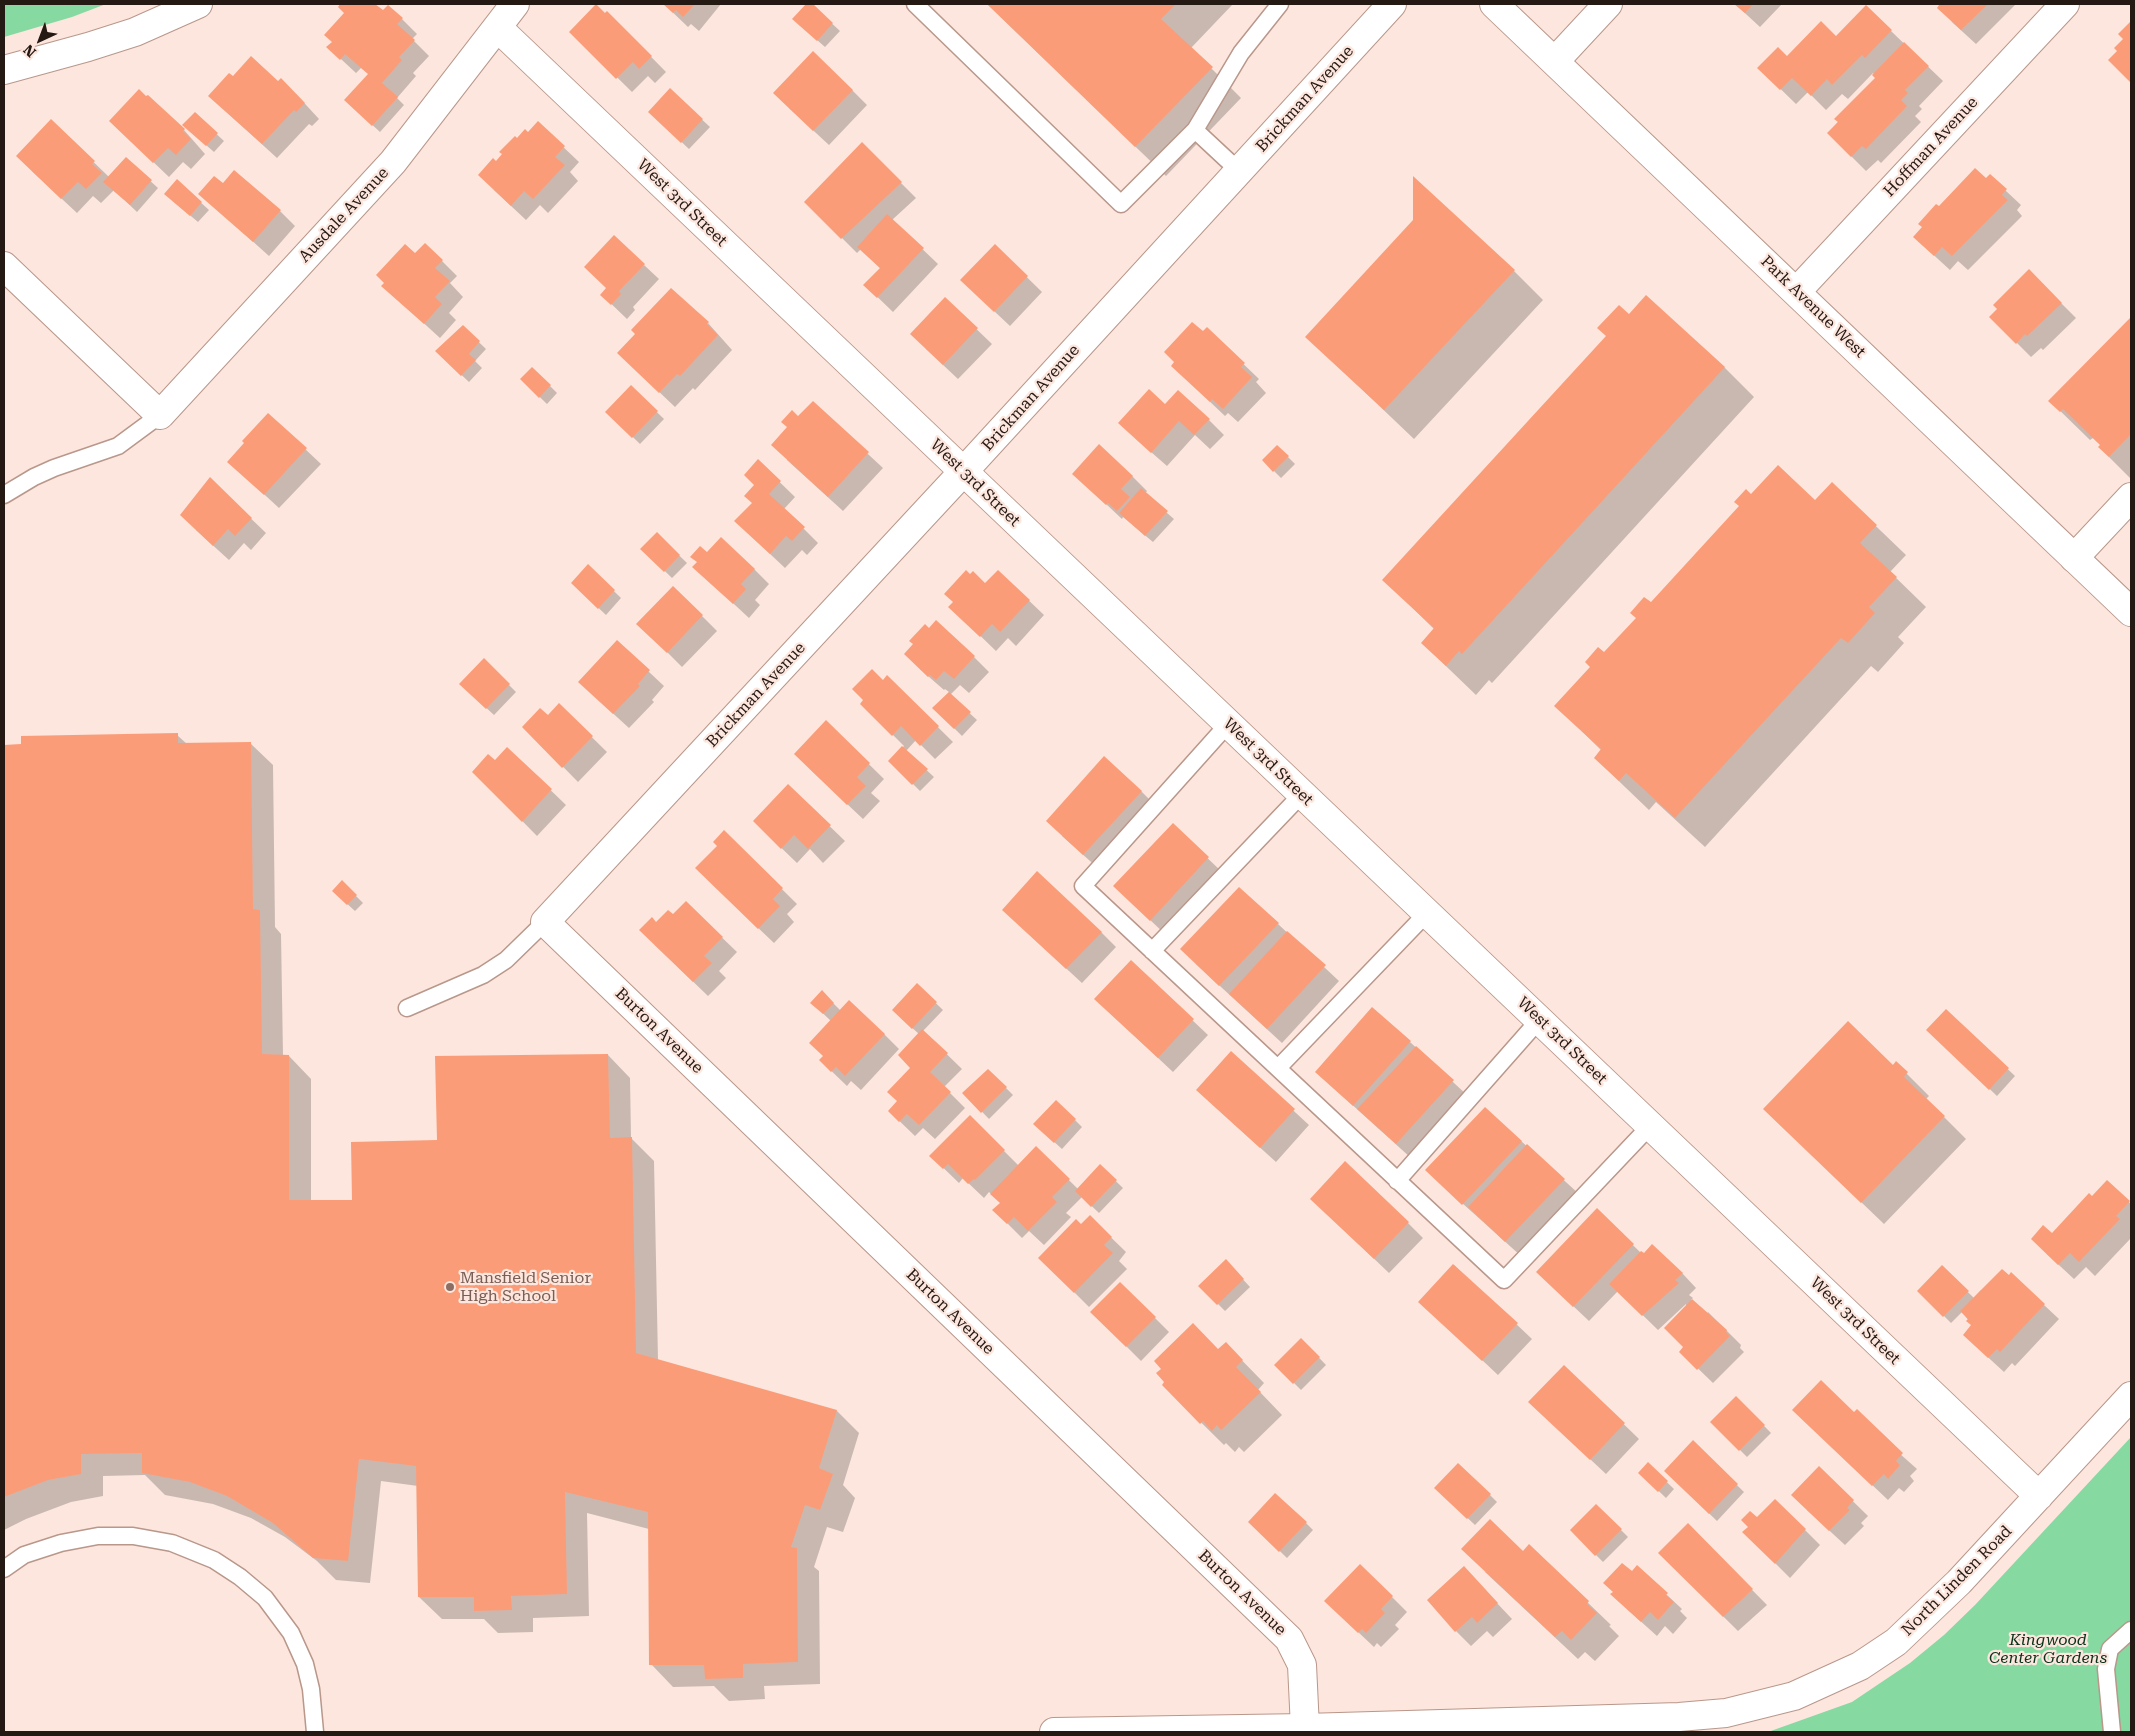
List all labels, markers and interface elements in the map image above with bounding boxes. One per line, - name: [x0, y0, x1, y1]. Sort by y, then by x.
- north arrow: [15, 15, 65, 65]
- text: N: [20, 41, 39, 60]
- street label: Brickman Avenue: [1252, 42, 1358, 156]
- street label: Hoffman Avenue: [1880, 93, 1982, 201]
- street label: West 3rd Street: [633, 155, 731, 251]
- street label: Ausdale Avenue: [295, 164, 393, 266]
- street label: Park Avenue West: [1756, 252, 1870, 362]
- street label: Brickman Avenue: [978, 341, 1084, 455]
- street label: West 3rd Street: [926, 435, 1024, 531]
- street label: Brickman Avenue: [702, 639, 810, 751]
- street label: West 3rd Street: [1219, 714, 1317, 810]
- street label: Burton Avenue: [611, 984, 707, 1078]
- street label: West 3rd Street: [1513, 993, 1611, 1089]
- street label: Burton Avenue: [902, 1265, 998, 1359]
- place label: Mansfield Senior High School: [460, 1268, 591, 1306]
- street label: West 3rd Street: [1806, 1273, 1904, 1369]
- marker: Mansfield Senior High School: [444, 1281, 456, 1293]
- street label: North Linden Road: [1898, 1522, 2016, 1640]
- street label: Burton Avenue: [1194, 1546, 1290, 1640]
- park label: Kingwood Center Gardens: [1989, 1630, 2107, 1668]

